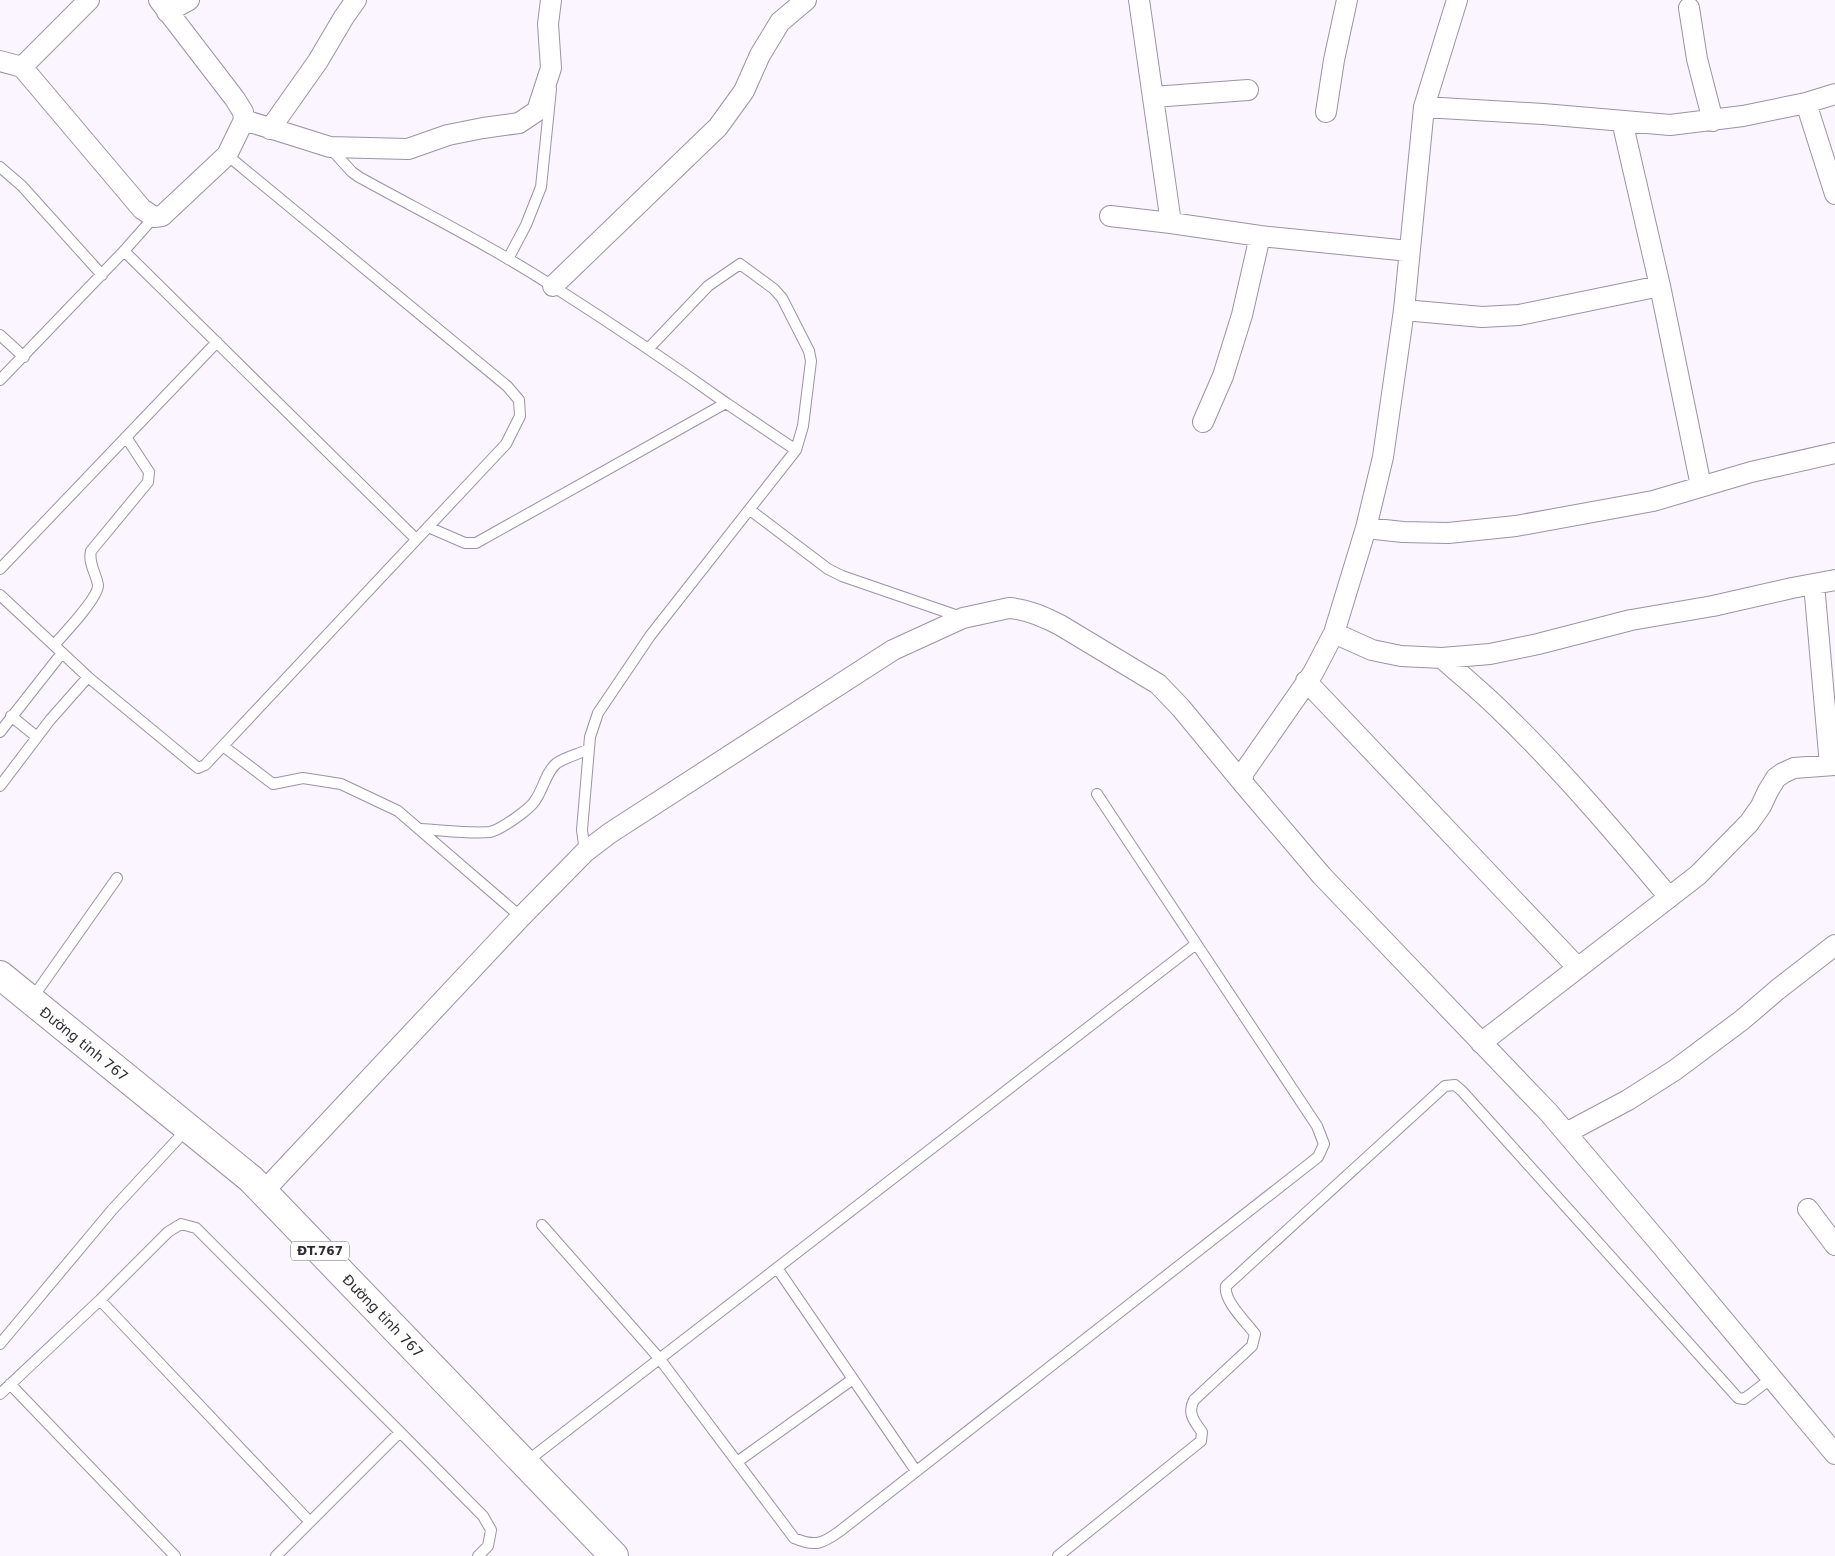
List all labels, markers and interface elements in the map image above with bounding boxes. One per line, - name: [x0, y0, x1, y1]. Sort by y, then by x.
- street label: Đường tỉnh 767: [37, 1004, 131, 1084]
- road number: ĐT.767: [291, 1242, 349, 1260]
- street label: Đường tỉnh 767: [339, 1271, 427, 1361]

